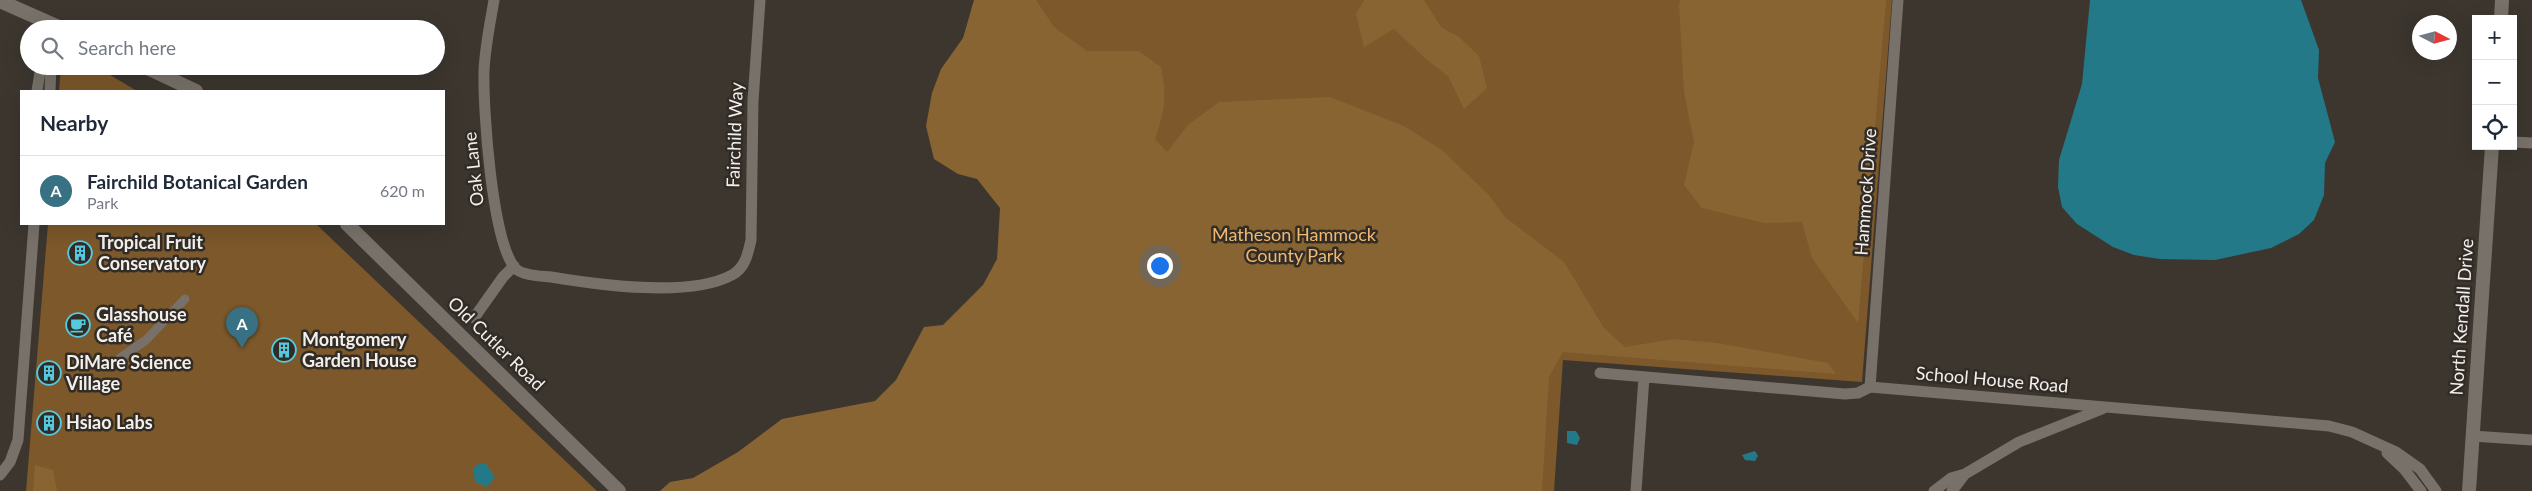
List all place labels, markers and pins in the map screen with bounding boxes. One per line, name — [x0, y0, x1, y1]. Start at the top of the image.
place label: Tropical Fruit Conservatory — [98, 231, 206, 274]
building icon: Tropical Fruit Conservatory — [67, 240, 93, 266]
place label: Glasshouse Café — [96, 303, 187, 346]
pin: A — [226, 307, 258, 348]
cafe icon: Glasshouse Café — [65, 312, 91, 338]
place label: Montgomery Garden House — [302, 328, 417, 371]
building icon: Montgomery Garden House — [271, 337, 297, 363]
place label: DiMare Science Village — [65, 351, 192, 394]
building icon: DiMare Science Village — [36, 360, 62, 386]
building icon: Hsiao Labs — [36, 410, 62, 436]
place label: Hsiao Labs — [66, 411, 153, 433]

